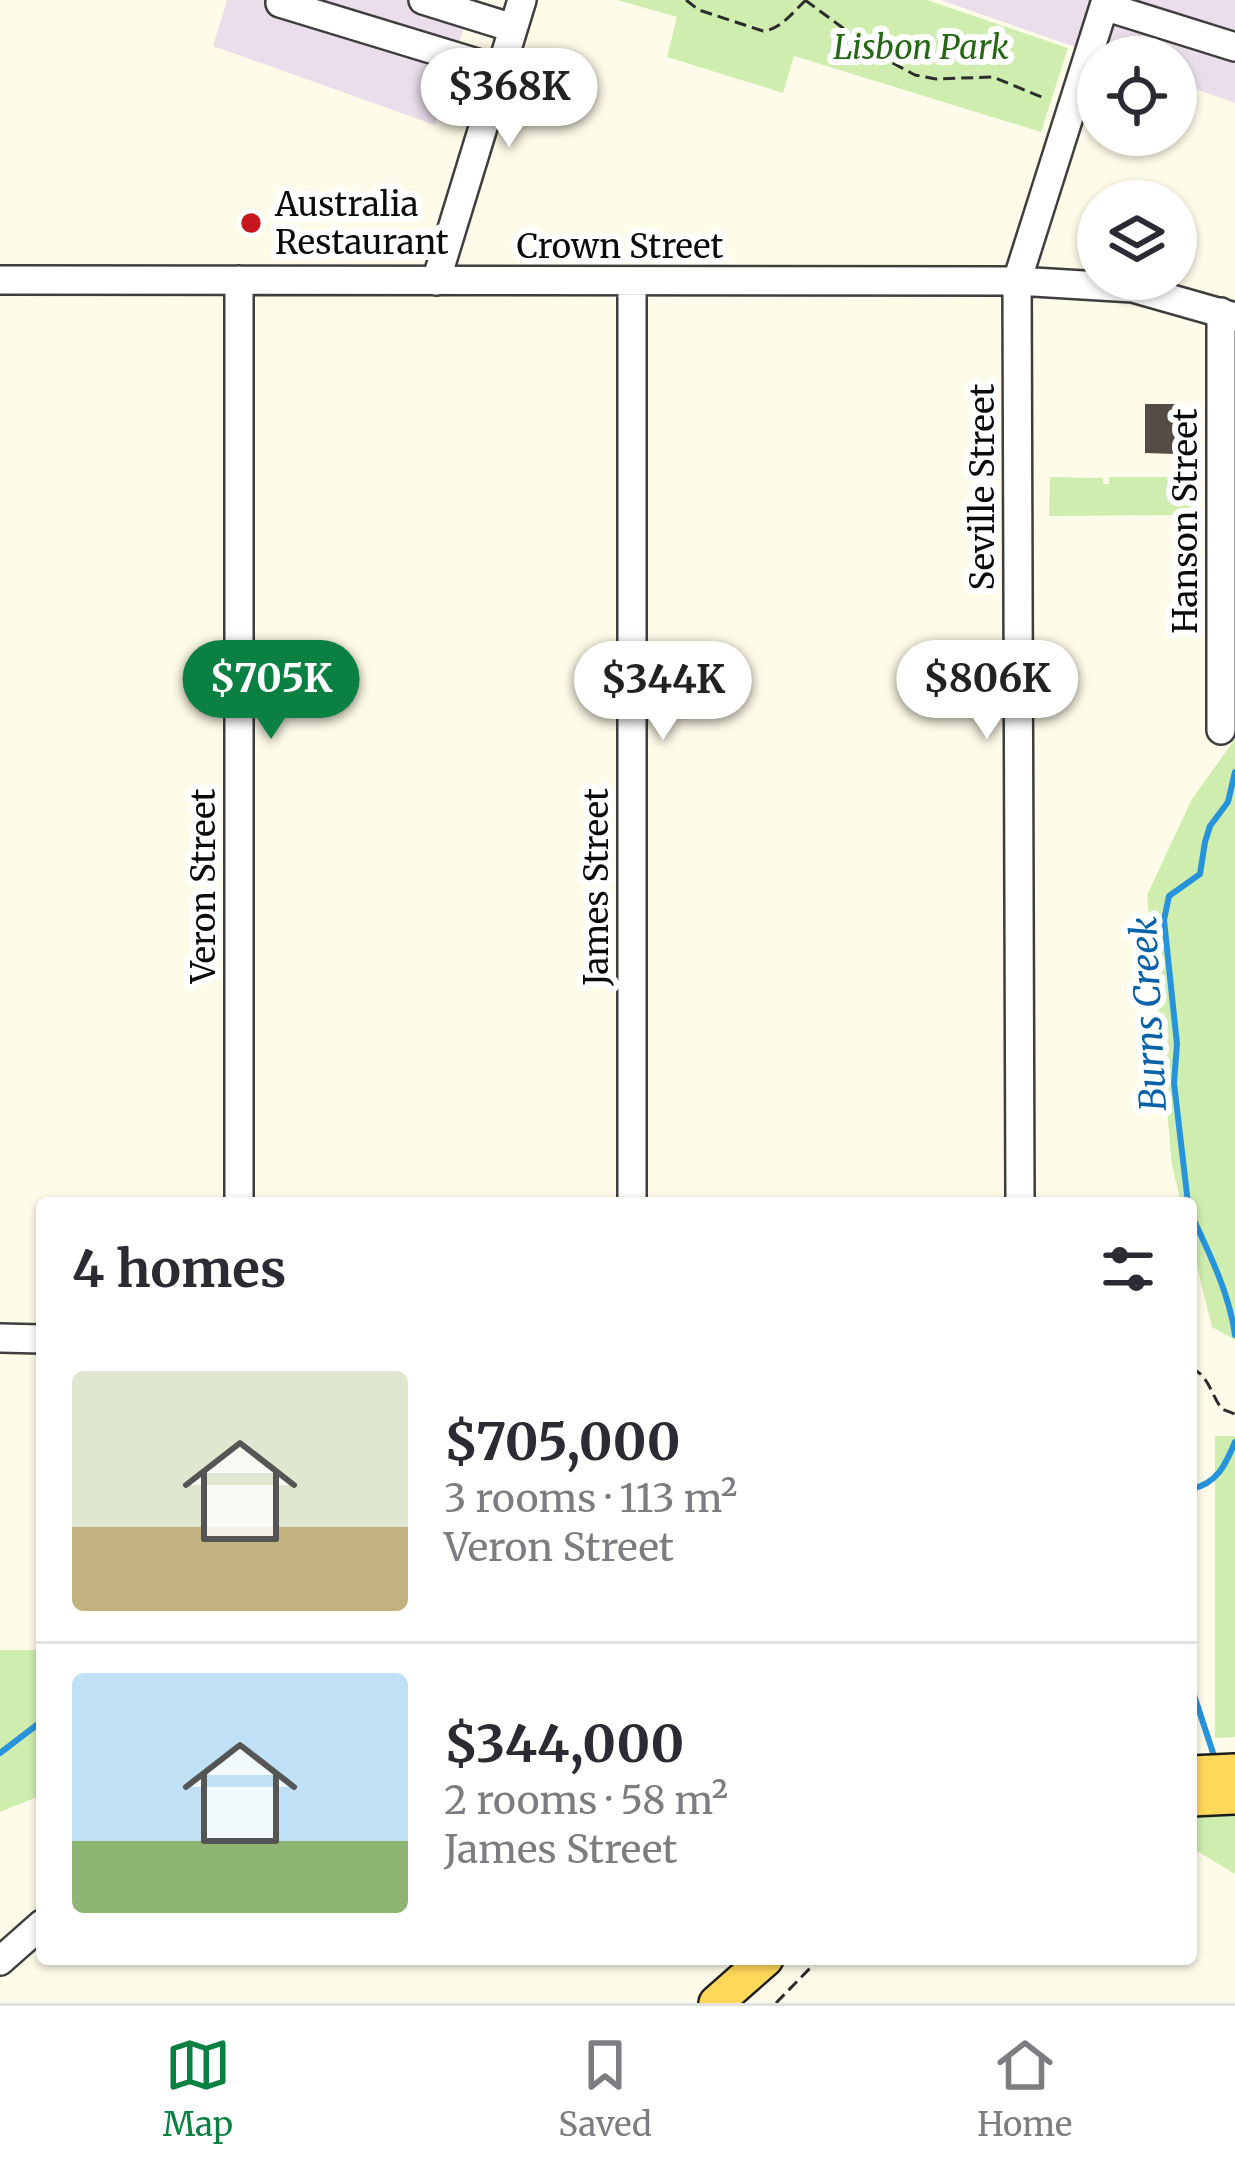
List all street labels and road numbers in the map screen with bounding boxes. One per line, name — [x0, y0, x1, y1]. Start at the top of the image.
street label: Crown Street — [517, 226, 724, 267]
street label: Seville Street — [962, 383, 1003, 590]
street label: Hanson Street — [1165, 408, 1206, 634]
street label: James Street — [576, 788, 617, 987]
street label: Veron Street — [183, 789, 224, 984]

